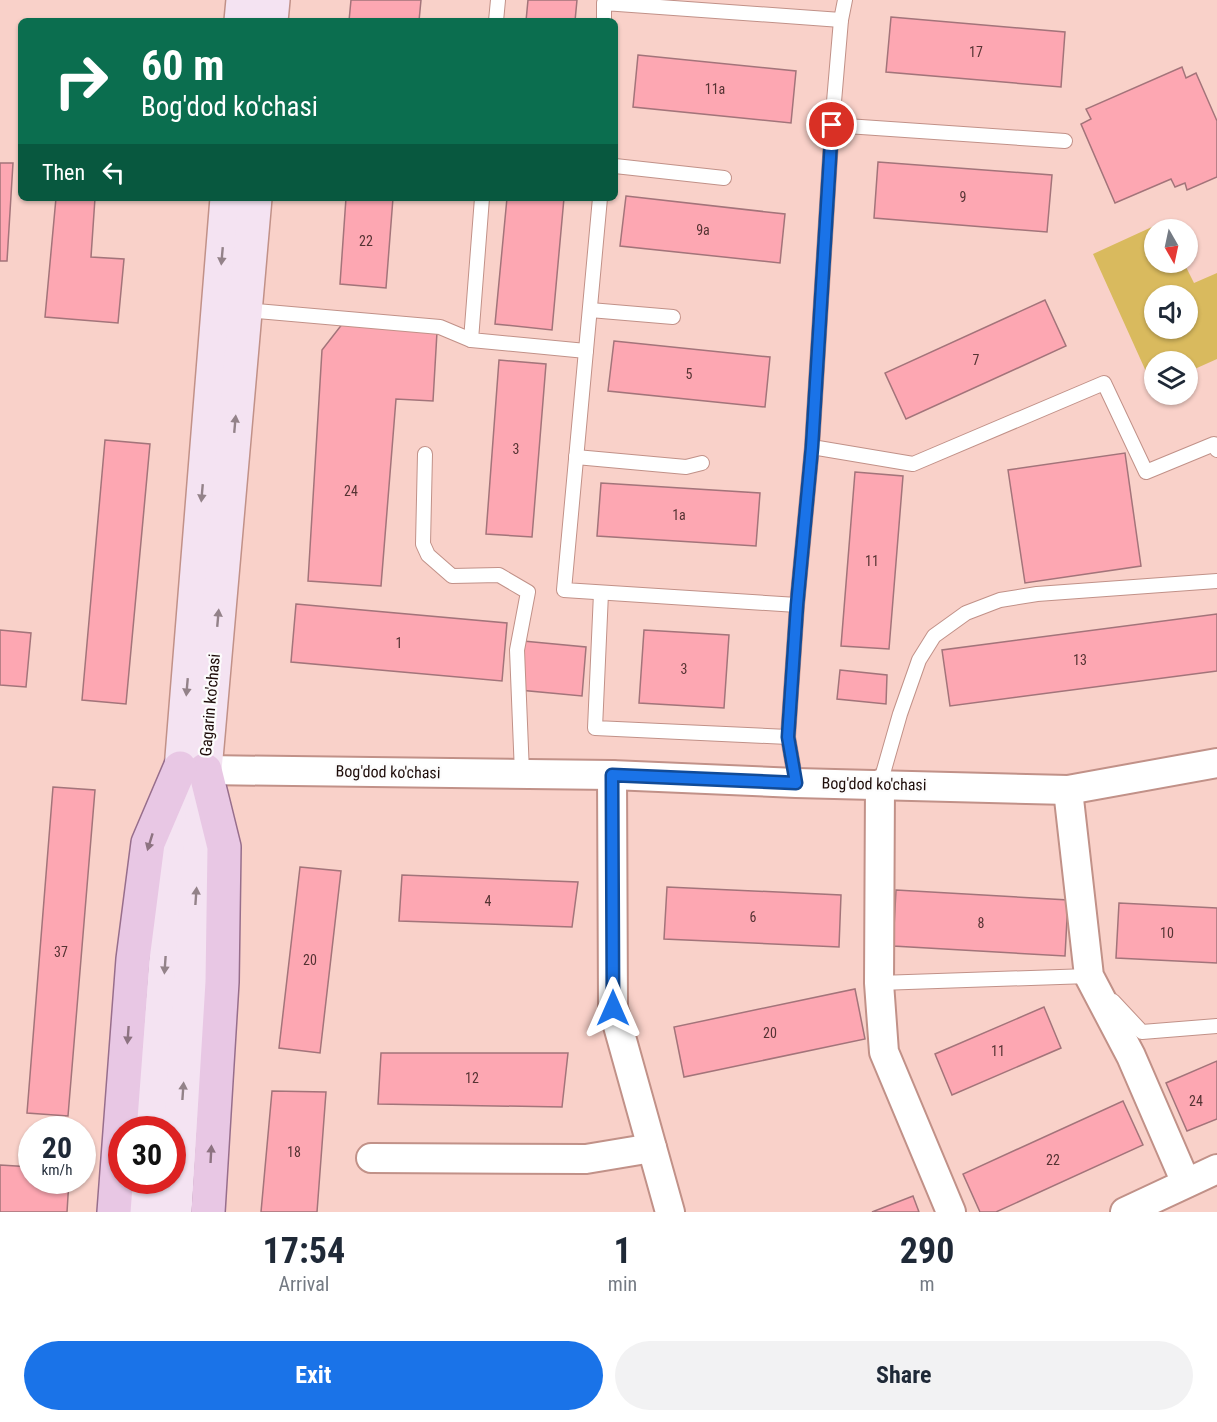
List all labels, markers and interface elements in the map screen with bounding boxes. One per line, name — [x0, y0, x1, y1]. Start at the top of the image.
text: 60 m — [141, 41, 224, 90]
icon: right — [42, 42, 120, 120]
house number: 17 — [969, 44, 983, 60]
house number: 11a — [705, 81, 725, 97]
text: Bog'dod ko'chasi — [141, 91, 318, 123]
pin — [806, 99, 857, 150]
icon: arrive — [815, 108, 848, 141]
icon: left — [97, 156, 130, 189]
text: Then — [42, 160, 85, 185]
house number: 9 — [960, 189, 966, 205]
north arrow — [1144, 219, 1198, 273]
map controls — [1144, 219, 1198, 405]
house number: 9a — [696, 222, 710, 238]
house number: 22 — [359, 233, 373, 249]
one-way arrow — [217, 247, 227, 266]
button: sound — [1144, 285, 1198, 339]
button: layers — [1144, 351, 1198, 405]
house number: 7 — [973, 352, 980, 368]
house number: 5 — [686, 366, 693, 382]
one-way arrow — [230, 414, 240, 433]
house number: 3 — [513, 441, 519, 457]
one-way arrow — [198, 483, 207, 502]
house number: 24 — [344, 483, 358, 499]
house number: 1a — [672, 507, 686, 523]
house number: 11 — [865, 553, 879, 569]
one-way arrow — [213, 608, 223, 627]
house number: 1 — [396, 635, 402, 651]
house number: 13 — [1073, 652, 1087, 668]
street label: Gagarin ko'chasi — [196, 653, 224, 757]
house number: 3 — [681, 661, 687, 677]
one-way arrow — [182, 677, 191, 696]
street label: Bog'dod ko'chasi — [335, 762, 441, 782]
street label: Bog'dod ko'chasi — [821, 774, 927, 794]
one-way arrow — [145, 833, 154, 851]
one-way arrow — [192, 887, 201, 906]
house number: 4 — [485, 893, 492, 909]
house number: 6 — [750, 909, 757, 925]
house number: 8 — [978, 915, 985, 931]
house number: 10 — [1160, 925, 1174, 941]
house number: 37 — [54, 944, 68, 960]
house number: 20 — [303, 952, 317, 968]
one-way arrow — [160, 956, 170, 975]
position arrow — [581, 976, 645, 1040]
one-way arrow — [123, 1025, 132, 1044]
house number: 20 — [763, 1025, 777, 1041]
house number: 11 — [991, 1043, 1005, 1059]
house number: 12 — [465, 1070, 479, 1086]
one-way arrow — [179, 1081, 188, 1100]
house number: 24 — [1189, 1093, 1203, 1109]
speed limit sign: 30 — [108, 1116, 186, 1194]
text: 20 — [42, 1130, 72, 1165]
one-way arrow — [206, 1144, 215, 1163]
house number: 18 — [287, 1144, 301, 1160]
house number: 22 — [1046, 1152, 1060, 1168]
text: km/h — [42, 1161, 72, 1179]
text: 17:54 — [263, 1230, 345, 1272]
text: 1 — [613, 1230, 632, 1272]
text: 290 — [900, 1230, 954, 1272]
text: Arrival — [278, 1272, 329, 1296]
text: min — [608, 1272, 637, 1296]
text: m — [920, 1272, 935, 1296]
button: Exit — [24, 1341, 603, 1410]
button: Share — [615, 1341, 1193, 1410]

